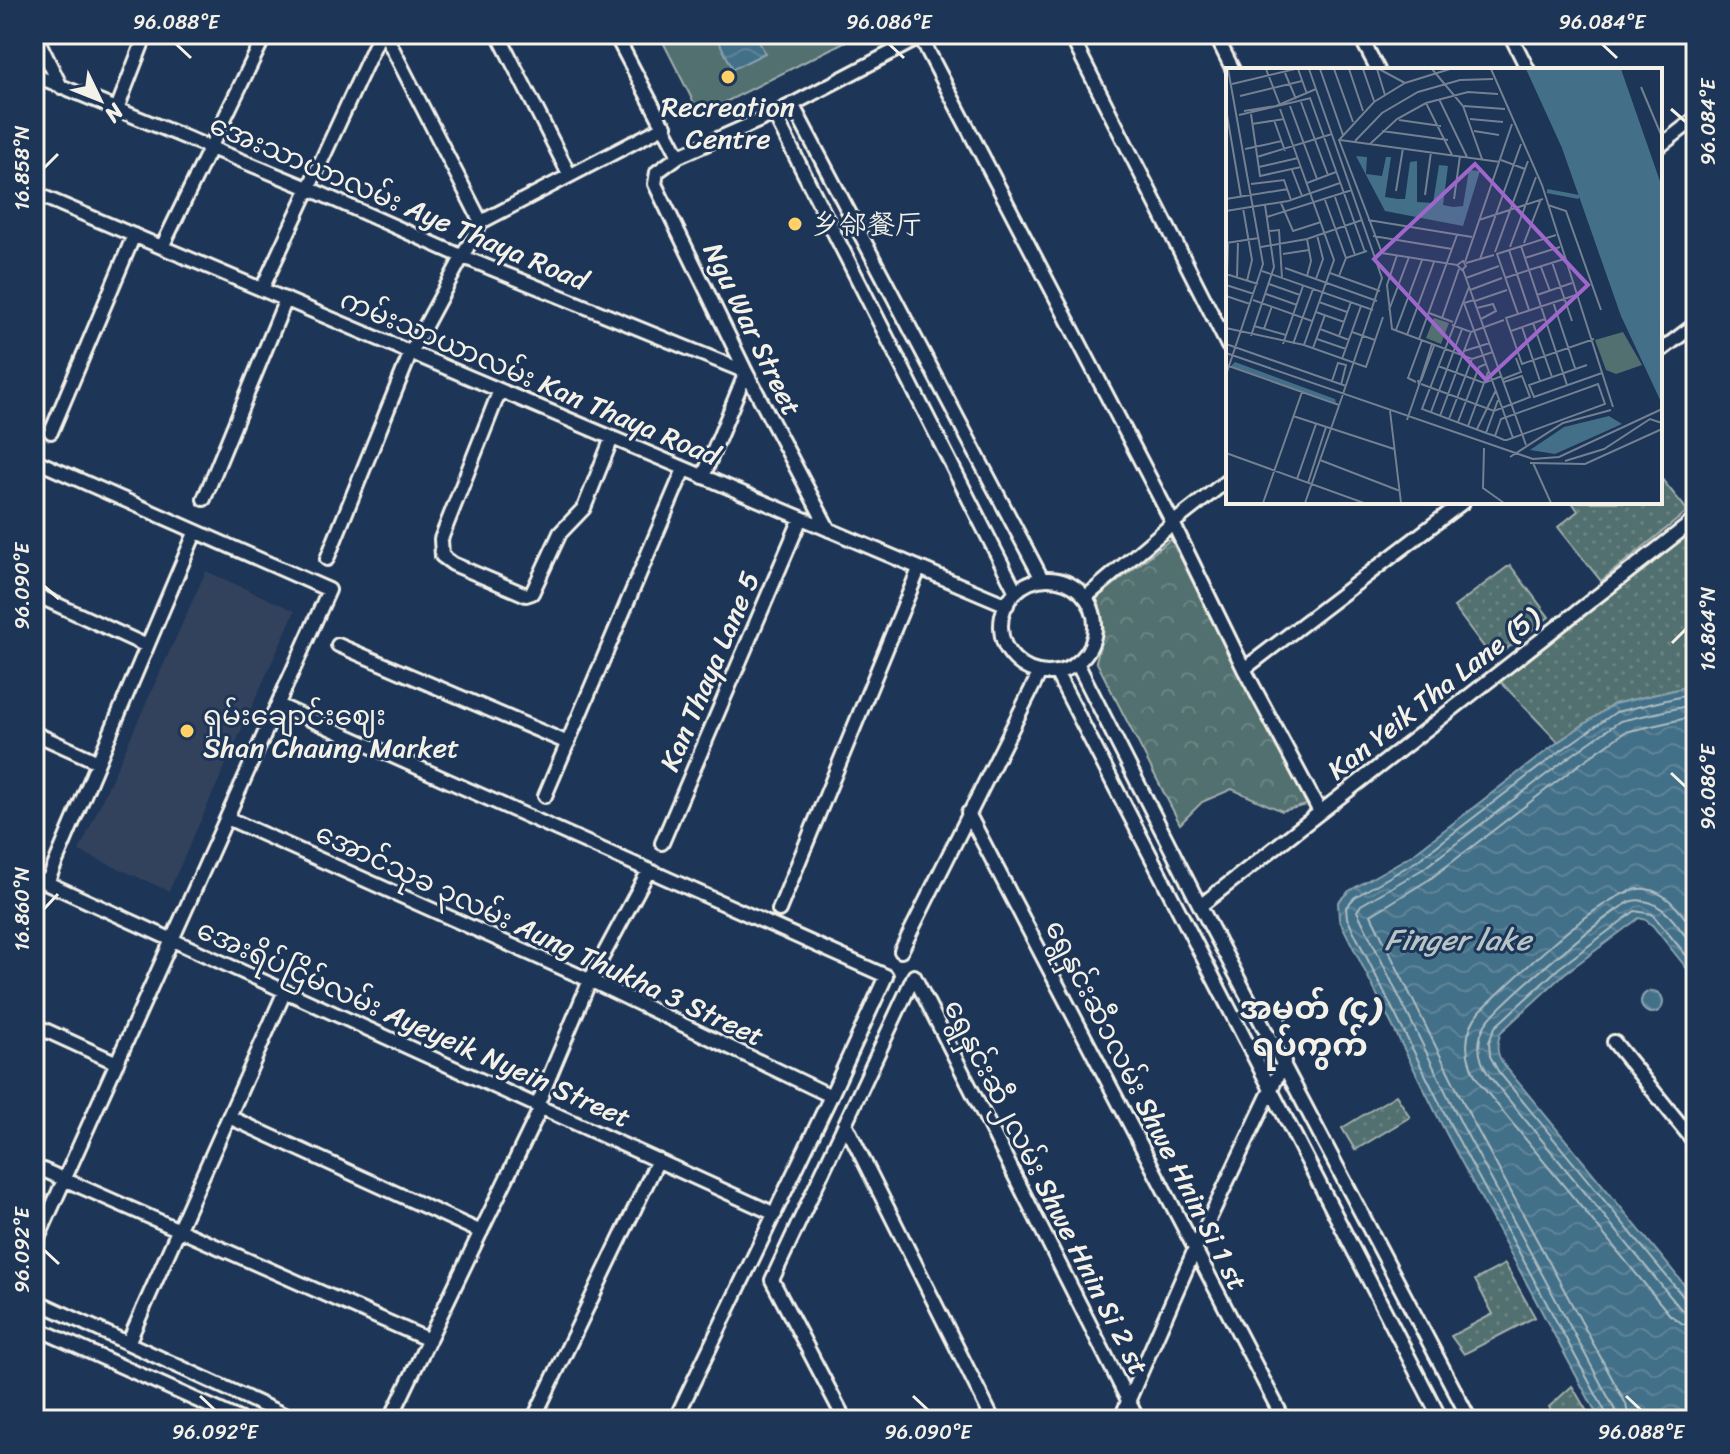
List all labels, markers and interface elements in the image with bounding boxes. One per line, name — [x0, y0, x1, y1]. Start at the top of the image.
text: 96.088°E — [133, 5, 221, 40]
text: 96.086°E — [846, 5, 934, 40]
text: 96.084°E — [1559, 5, 1647, 40]
north arrow — [60, 60, 140, 140]
marker: Recreation Centre — [719, 68, 737, 86]
inset map — [1226, 68, 1662, 504]
text: 96.084°E — [1691, 77, 1726, 165]
place label: Recreation Centre — [661, 82, 795, 163]
text: N — [94, 94, 134, 133]
street label: အေးသာယာလမ်း Aye Thaya Road — [202, 100, 598, 305]
text: 16.858°N — [5, 125, 40, 210]
place label: 乡邻餐厅 — [811, 200, 923, 249]
marker: 乡邻餐厅 — [786, 215, 804, 233]
street label: Ngu War Street — [689, 234, 816, 425]
street label: ကမ်းသာယာလမ်း Kan Thaya Road — [332, 275, 729, 481]
text: 96.090°E — [5, 541, 40, 629]
street label: Kan Thaya Lane 5 — [645, 563, 774, 779]
text: 16.864°N — [1691, 587, 1726, 671]
street label: Kan Yeik Tha Lane (5) — [1316, 593, 1552, 793]
place label: ရှမ်းချောင်းဈေး Shan Chaung Market — [203, 691, 459, 772]
marker: ရှမ်းချောင်းဈေး Shan Chaung Market — [178, 722, 196, 740]
text: 96.086°E — [1691, 742, 1726, 830]
street label: အောင်သုခ ၃လမ်း Aung Thukha 3 Street — [307, 809, 772, 1060]
text: 16.860°N — [5, 867, 40, 951]
street label: အေးရိပ်ငြိမ်လမ်း Ayeyeik Nyein Street — [189, 905, 639, 1142]
street label: ရွေနှင်းဆီ၁လမ်း Shwe Hnin Si 1 st — [1031, 911, 1262, 1300]
water label: Finger lake — [1385, 913, 1534, 967]
district label: အမှတ် (၄) ရပ်ကွက် — [1239, 980, 1383, 1074]
street label: ရွေနှင်းဆီ၂လမ်း Shwe Hnin Si 2 st — [930, 990, 1163, 1384]
text: 96.092°E — [5, 1205, 40, 1293]
text: 96.092°E — [172, 1415, 260, 1450]
text: 96.090°E — [885, 1415, 973, 1450]
text: 96.088°E — [1598, 1415, 1686, 1450]

